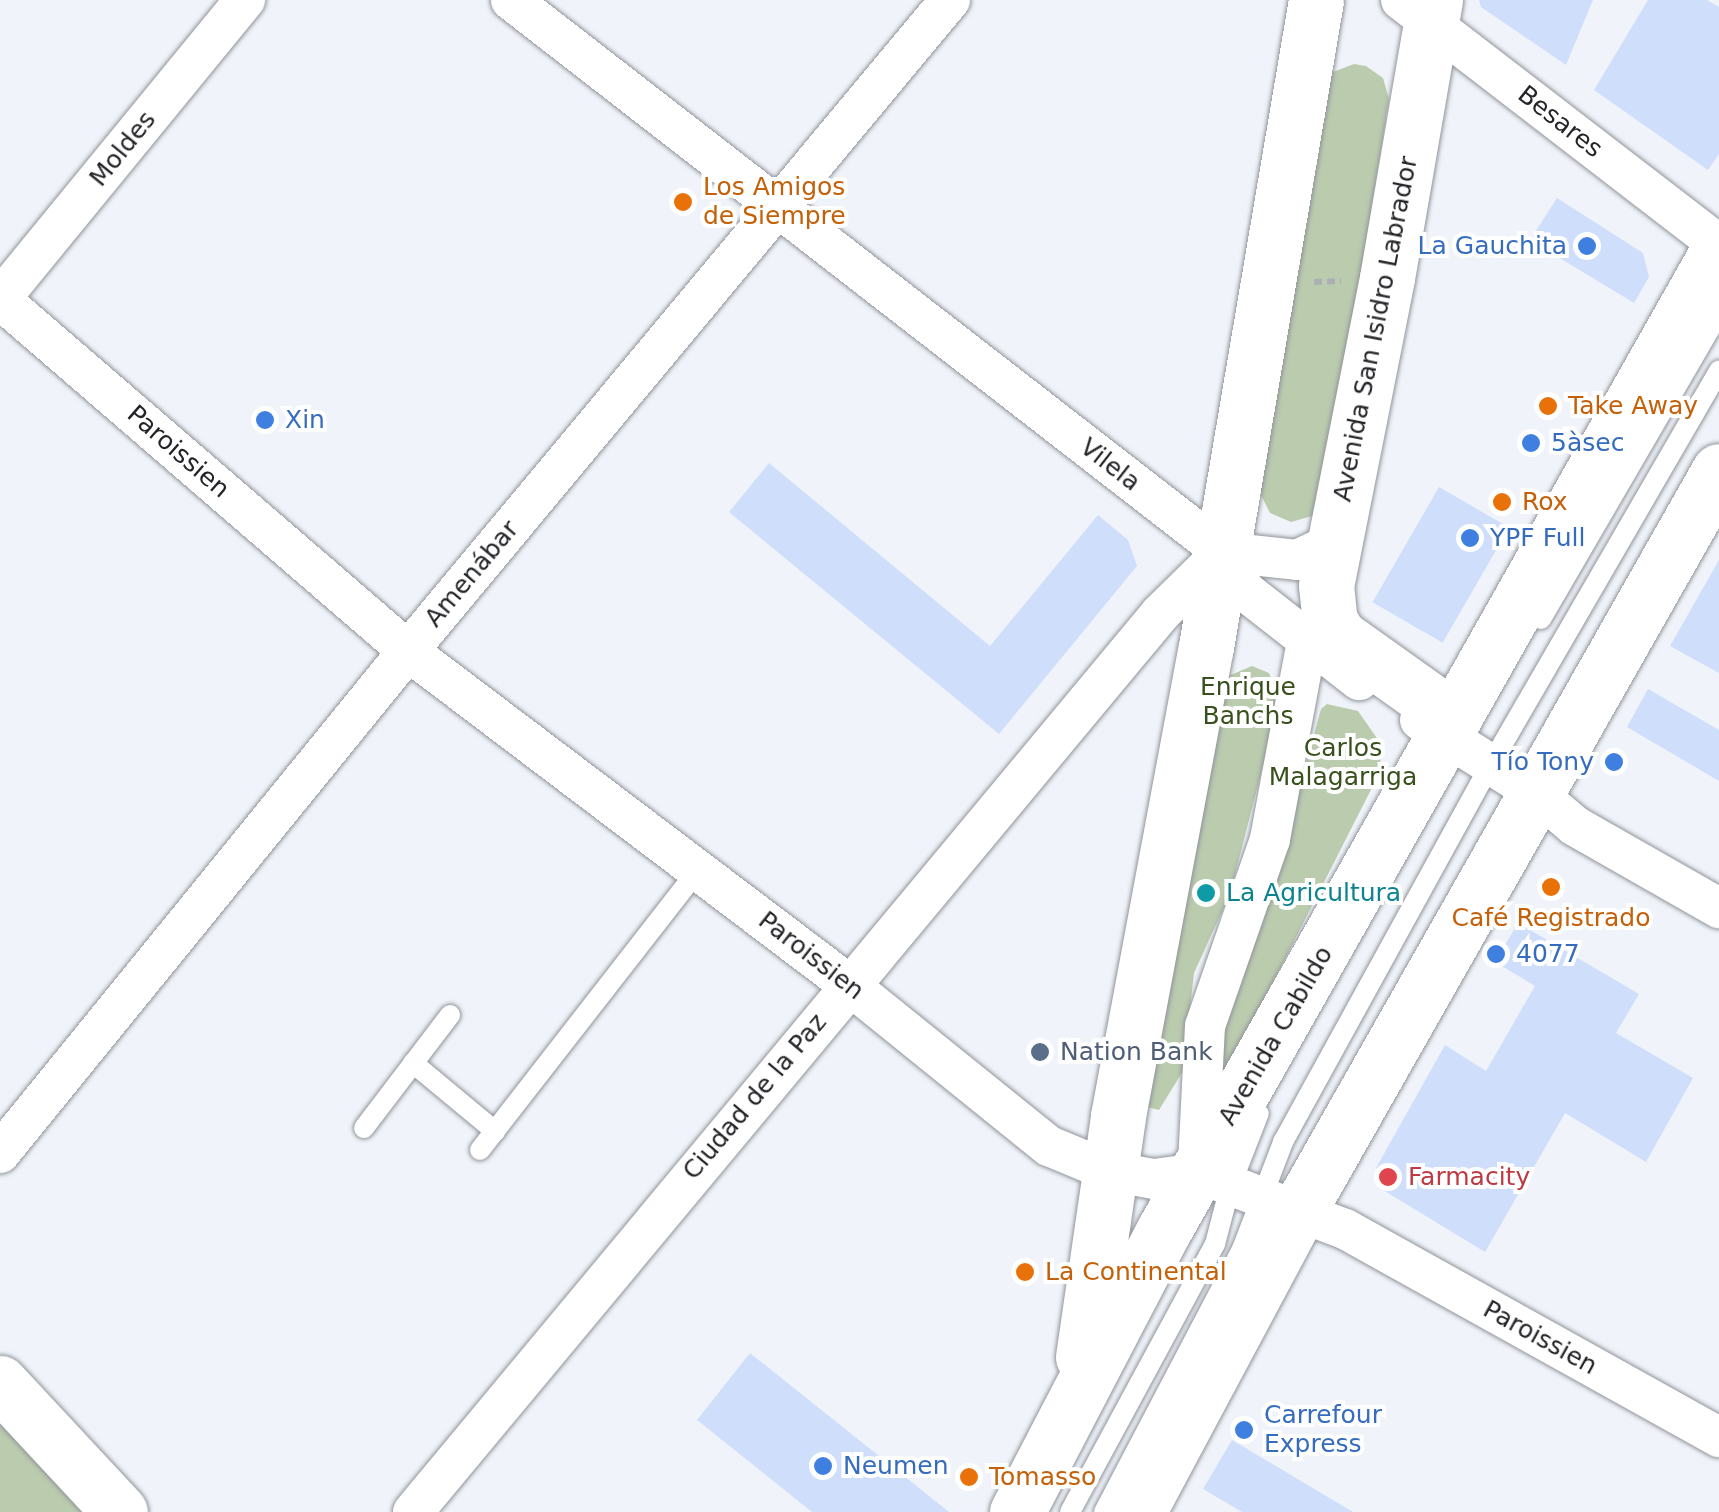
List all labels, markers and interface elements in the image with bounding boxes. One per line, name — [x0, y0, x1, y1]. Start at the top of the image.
street label: Besares — [1512, 80, 1608, 164]
street label: Moldes — [84, 105, 162, 193]
street label: Avenida San Isidro Labrador — [1328, 154, 1424, 504]
place label: Los Amigos de Siempre — [703, 173, 846, 232]
marker: Los Amigos de Siempre — [672, 191, 694, 213]
place label: La Gauchita — [1418, 231, 1567, 261]
marker: La Gauchita — [1576, 235, 1598, 257]
place label: Take Away — [1568, 391, 1698, 421]
marker: Take Away — [1537, 395, 1559, 417]
street label: Paroissien — [121, 400, 235, 504]
place label: Xin — [285, 405, 325, 435]
marker: Xin — [254, 409, 276, 431]
place label: 5àsec — [1551, 428, 1624, 458]
street label: Vilela — [1074, 432, 1146, 498]
marker: 5àsec — [1520, 432, 1542, 454]
place label: Rox — [1522, 487, 1568, 517]
marker: Rox — [1491, 491, 1513, 513]
street label: Amenábar — [419, 515, 525, 633]
place label: YPF Full — [1490, 523, 1585, 553]
marker: YPF Full — [1459, 527, 1481, 549]
park label: Enrique Banchs — [1200, 673, 1296, 732]
park label: Carlos Malagarriga — [1269, 734, 1417, 793]
place label: Tío Tony — [1492, 747, 1594, 777]
marker: Tío Tony — [1603, 751, 1625, 773]
marker: Café Registrado — [1540, 876, 1562, 898]
place label: La Agricultura — [1226, 878, 1401, 908]
marker: La Agricultura — [1195, 882, 1217, 904]
place label: Café Registrado — [1452, 903, 1650, 933]
street label: Paroissien — [752, 906, 870, 1006]
place label: 4077 — [1516, 939, 1580, 969]
street label: Avenida Cabildo — [1213, 941, 1339, 1131]
marker: 4077 — [1485, 943, 1507, 965]
street label: Ciudad de la Paz — [677, 1008, 833, 1186]
place label: Nation Bank — [1060, 1037, 1213, 1067]
marker: Nation Bank — [1029, 1041, 1051, 1063]
place label: Farmacity — [1408, 1162, 1530, 1192]
marker: Farmacity — [1377, 1166, 1399, 1188]
place label: La Continental — [1045, 1257, 1227, 1287]
marker: La Continental — [1014, 1261, 1036, 1283]
street label: Paroissien — [1478, 1294, 1602, 1382]
place label: Carrefour Express — [1264, 1401, 1382, 1460]
marker: Carrefour Express — [1233, 1419, 1255, 1441]
place label: Neumen — [843, 1451, 949, 1481]
marker: Neumen — [812, 1455, 834, 1477]
place label: Tomasso — [989, 1462, 1096, 1492]
marker: Tomasso — [958, 1466, 980, 1488]

